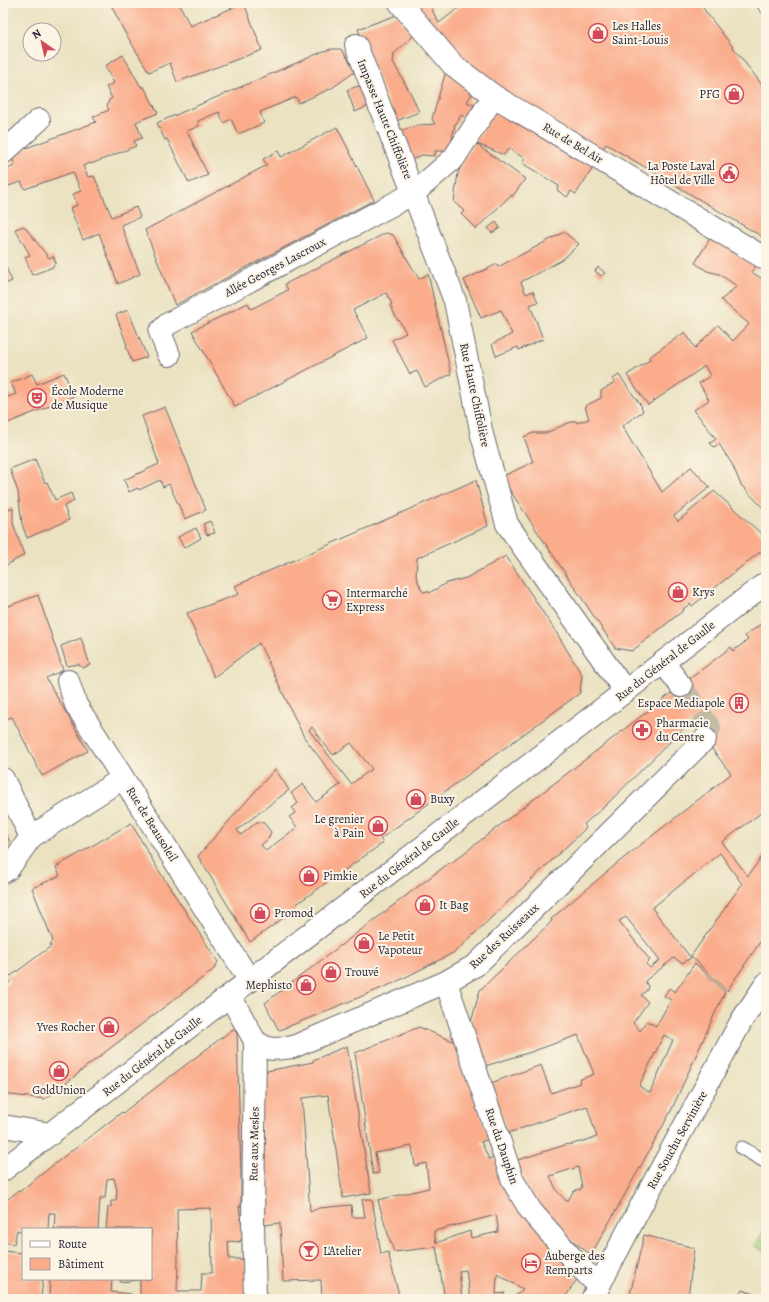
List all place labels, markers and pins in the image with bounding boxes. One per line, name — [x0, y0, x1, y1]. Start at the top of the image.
place label: Les Halles Saint-Louis — [612, 18, 669, 48]
shop icon: Les Halles Saint-Louis — [587, 22, 609, 44]
shop icon: PFG — [723, 83, 745, 105]
place label: PFG — [699, 86, 720, 102]
place label: La Poste Laval Hôtel de Ville — [647, 158, 715, 188]
public building icon: La Poste Laval Hôtel de Ville — [718, 162, 740, 184]
place label: École Moderne de Musique — [51, 383, 124, 413]
theatre icon: École Moderne de Musique — [26, 387, 48, 409]
shop icon: Krys — [667, 581, 689, 603]
place label: Krys — [692, 584, 715, 600]
place label: Intermarché Express — [346, 585, 408, 615]
supermarket icon: Intermarché Express — [321, 589, 343, 611]
building icon: Espace Mediapole — [728, 692, 750, 714]
place label: Espace Mediapole — [637, 695, 725, 711]
place label: Pharmacie du Centre — [656, 715, 709, 745]
pharmacy icon: Pharmacie du Centre — [631, 719, 653, 741]
shop icon: Buxy — [405, 788, 427, 810]
place label: Buxy — [430, 791, 455, 807]
place label: Le grenier à Pain — [314, 811, 364, 841]
shop icon: Le grenier à Pain — [367, 815, 389, 837]
shop icon: Pimkie — [298, 865, 320, 887]
place label: Pimkie — [323, 868, 358, 884]
shop icon: It Bag — [414, 894, 436, 916]
place label: It Bag — [439, 897, 468, 913]
shop icon: Promod — [249, 902, 271, 924]
place label: Promod — [274, 905, 314, 921]
place label: Le Petit Vapoteur — [377, 928, 423, 958]
shop icon: Le Petit Vapoteur — [353, 932, 375, 954]
shop icon: Trouvé — [320, 961, 342, 983]
place label: Trouvé — [345, 964, 379, 980]
shop icon: Mephisto — [295, 974, 317, 996]
place label: Mephisto — [246, 977, 292, 993]
shop icon: Yves Rocher — [98, 1016, 120, 1038]
place label: Yves Rocher — [36, 1019, 95, 1035]
shop icon: GoldUnion — [48, 1060, 70, 1082]
place label: GoldUnion — [32, 1082, 86, 1098]
bar icon: L'Atelier — [298, 1240, 320, 1262]
place label: L'Atelier — [323, 1243, 362, 1259]
place label: Auberge des Remparts — [544, 1248, 605, 1278]
hotel icon: Auberge des Remparts — [520, 1252, 542, 1274]

